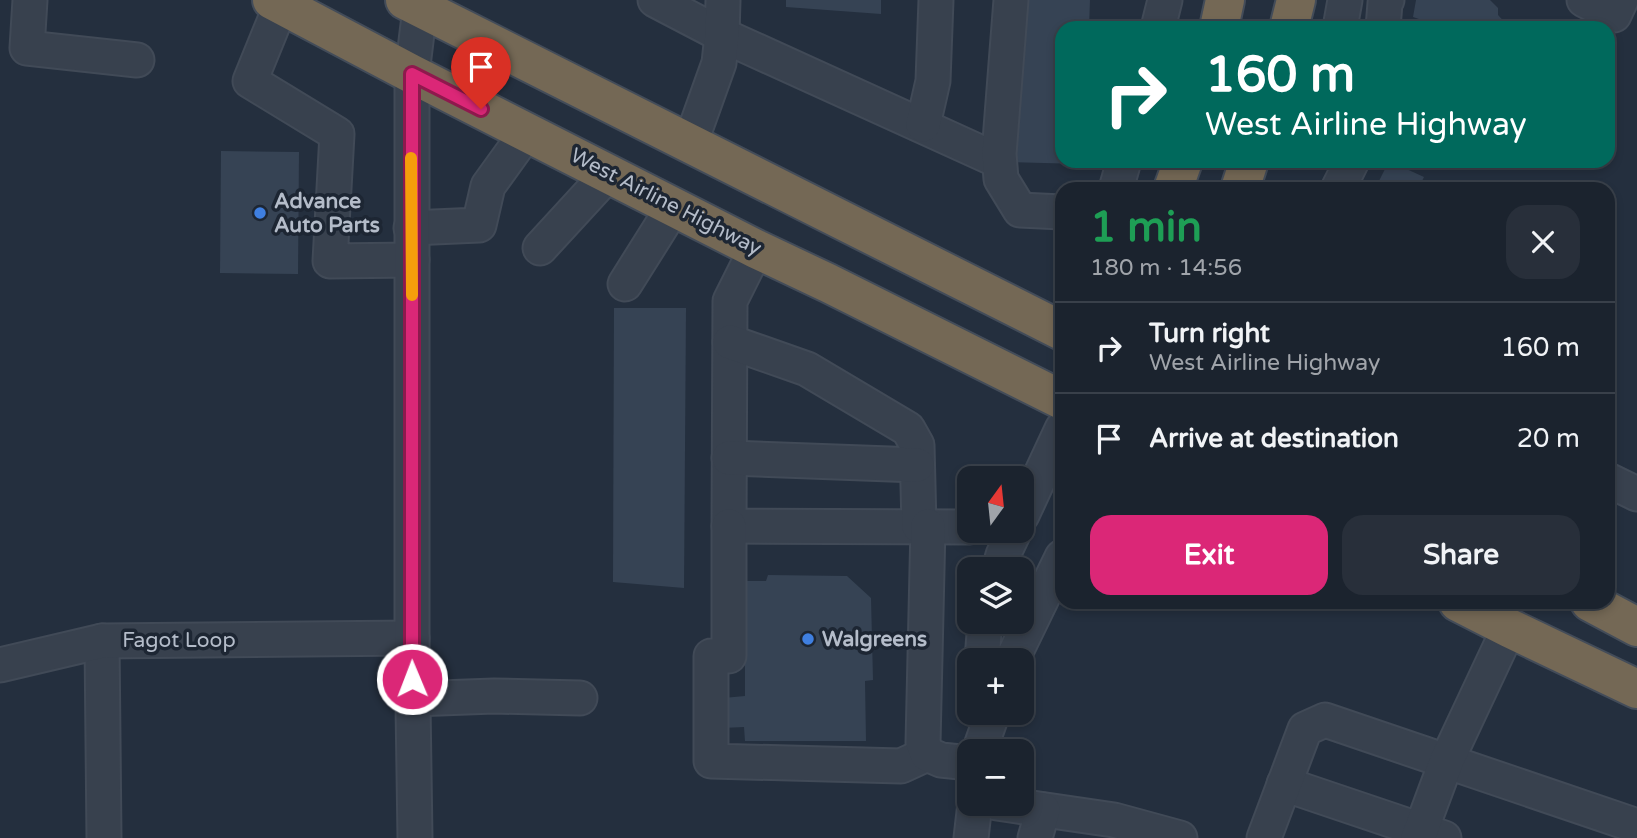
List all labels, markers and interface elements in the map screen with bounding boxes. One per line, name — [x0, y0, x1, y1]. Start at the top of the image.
pin — [451, 37, 511, 109]
text: 160 m — [1205, 46, 1355, 105]
icon: arrive — [462, 48, 500, 86]
icon: right — [1090, 49, 1181, 140]
text: West Airline Highway — [1205, 106, 1527, 144]
street label: West Airline Highway — [566, 143, 766, 261]
place label: Advance Auto Parts — [274, 189, 380, 238]
text: 1 min — [1090, 202, 1202, 253]
marker: Advance Auto Parts — [252, 205, 268, 221]
button: close — [1506, 205, 1580, 279]
text: 180 m · 14:56 — [1090, 254, 1242, 282]
text: Turn right — [1149, 318, 1270, 349]
icon: right — [1090, 329, 1128, 367]
text: 160 m — [1500, 332, 1580, 363]
text: West Airline Highway — [1149, 349, 1380, 377]
icon: arrive — [1090, 420, 1128, 458]
text: Arrive at destination — [1149, 423, 1399, 454]
text: 20 m — [1517, 423, 1580, 454]
north arrow — [957, 466, 1034, 542]
map controls — [957, 466, 1034, 816]
button: Exit — [1090, 515, 1328, 595]
button: Share — [1342, 515, 1580, 595]
button: layers — [957, 557, 1034, 634]
place label: Walgreens — [822, 627, 927, 652]
street label: Fagot Loop — [122, 628, 236, 653]
marker: Walgreens — [800, 631, 816, 647]
position arrow — [375, 642, 449, 716]
button: + — [957, 648, 1034, 725]
button: − — [957, 739, 1034, 816]

